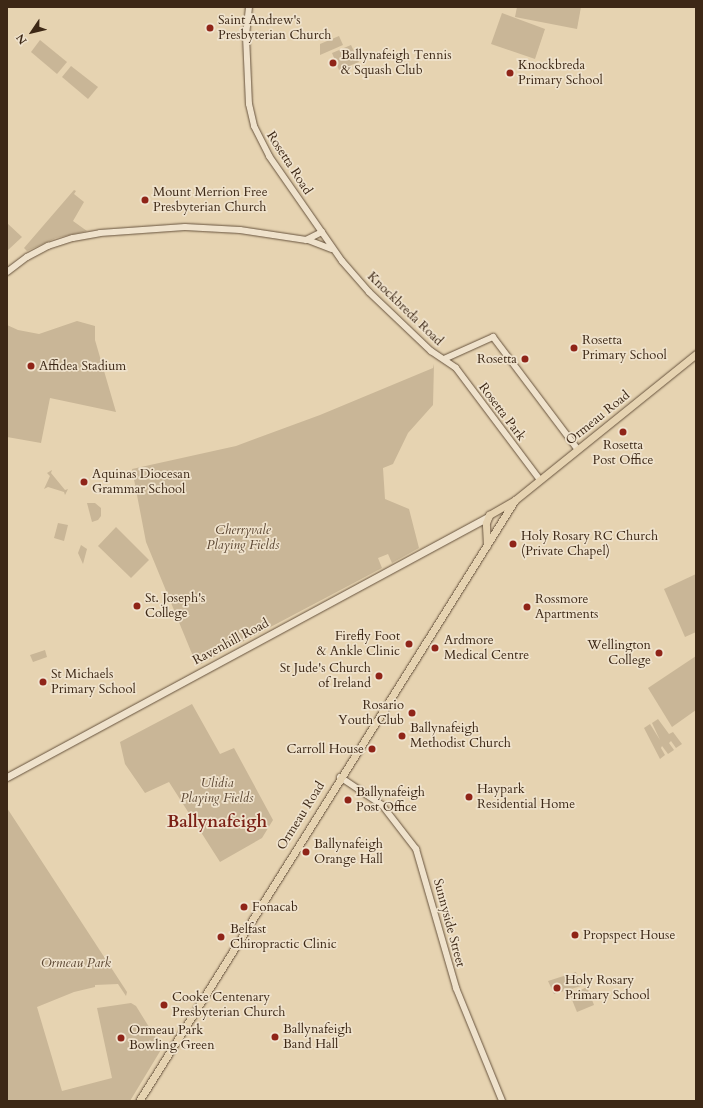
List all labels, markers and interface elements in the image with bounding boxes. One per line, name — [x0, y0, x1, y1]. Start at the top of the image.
north arrow — [12, 12, 52, 52]
place label: Saint Andrew's Presbyterian Church — [218, 13, 331, 44]
marker: Saint Andrew's Presbyterian Church — [205, 23, 215, 33]
text: N — [13, 31, 31, 47]
place label: Ballynafeigh Tennis & Squash Club — [341, 48, 452, 79]
marker: Ballynafeigh Tennis & Squash Club — [328, 58, 338, 68]
place label: Knockbreda Primary School — [518, 58, 603, 89]
marker: Knockbreda Primary School — [505, 68, 515, 78]
street label: Rosetta Road — [263, 128, 315, 198]
place label: Mount Merrion Free Presbyterian Church — [153, 185, 268, 216]
marker: Mount Merrion Free Presbyterian Church — [140, 195, 150, 205]
street label: Knockbreda Road — [364, 269, 446, 349]
place label: Rosetta Primary School — [582, 333, 667, 364]
marker: Rosetta Primary School — [569, 343, 579, 353]
place label: Rosetta — [477, 351, 517, 367]
marker: Rosetta — [520, 354, 530, 364]
place label: Affidea Stadium — [39, 358, 126, 374]
marker: Affidea Stadium — [26, 361, 36, 371]
street label: Rosetta Park — [475, 380, 529, 444]
street label: Ormeau Road — [563, 387, 633, 449]
marker: Rosetta Post Office — [618, 427, 628, 437]
place label: Rosetta Post Office — [593, 438, 653, 469]
place label: Aquinas Diocesan Grammar School — [92, 467, 190, 498]
marker: Aquinas Diocesan Grammar School — [79, 477, 89, 487]
park label: Cherryvale Playing Fields — [206, 523, 280, 554]
place label: Holy Rosary RC Church (Private Chapel) — [521, 529, 658, 560]
marker: Holy Rosary RC Church (Private Chapel) — [508, 539, 518, 549]
place label: St. Joseph's College — [145, 591, 205, 622]
place label: Rossmore Apartments — [535, 592, 598, 623]
marker: St. Joseph's College — [132, 601, 142, 611]
marker: Rossmore Apartments — [522, 602, 532, 612]
street label: Ravenhill Road — [190, 615, 272, 669]
place label: Firefly Foot & Ankle Clinic — [317, 629, 400, 660]
place label: Ardmore Medical Centre — [444, 633, 529, 664]
marker: Firefly Foot & Ankle Clinic — [403, 638, 415, 650]
place label: Wellington College — [587, 638, 651, 669]
marker: Ardmore Medical Centre — [429, 642, 441, 654]
marker: Wellington College — [654, 648, 664, 658]
place label: St Jude's Church of Ireland — [280, 661, 371, 692]
place label: St Michaels Primary School — [51, 667, 136, 698]
marker: St Jude's Church of Ireland — [374, 671, 384, 681]
marker: St Michaels Primary School — [38, 677, 48, 687]
place label: Rosario Youth Club — [338, 698, 404, 729]
marker: Rosario Youth Club — [407, 708, 417, 718]
place label: Ballynafeigh Methodist Church — [410, 721, 511, 752]
marker: Ballynafeigh Methodist Church — [397, 731, 407, 741]
place label: Carroll House — [287, 741, 364, 757]
marker: Carroll House — [367, 744, 377, 754]
park label: Ulidia Playing Fields — [180, 776, 254, 807]
street label: Ormeau Road — [274, 779, 328, 853]
place label: Haypark Residential Home — [477, 782, 575, 813]
place label: Ballynafeigh Post Office — [356, 785, 425, 816]
marker: Haypark Residential Home — [464, 792, 474, 802]
marker: Ballynafeigh Post Office — [343, 795, 353, 805]
district label: Ballynafeigh — [167, 812, 267, 832]
place label: Ballynafeigh Orange Hall — [314, 837, 383, 868]
marker: Ballynafeigh Orange Hall — [301, 847, 311, 857]
street label: Sunnyside Street — [430, 877, 468, 969]
place label: Fonacab — [252, 899, 298, 915]
marker: Fonacab — [239, 902, 249, 912]
place label: Belfast Chiropractic Clinic — [230, 922, 337, 953]
place label: Propspect House — [583, 927, 675, 943]
marker: Propspect House — [570, 930, 580, 940]
marker: Belfast Chiropractic Clinic — [215, 931, 227, 943]
park label: Ormeau Park — [41, 955, 111, 971]
place label: Holy Rosary Primary School — [565, 973, 650, 1004]
marker: Holy Rosary Primary School — [552, 983, 562, 993]
place label: Cooke Centenary Presbyterian Church — [172, 990, 285, 1021]
marker: Cooke Centenary Presbyterian Church — [159, 1000, 169, 1010]
place label: Ballynafeigh Band Hall — [283, 1022, 352, 1053]
place label: Ormeau Park Bowling Green — [129, 1023, 215, 1054]
marker: Ballynafeigh Band Hall — [270, 1032, 280, 1042]
marker: Ormeau Park Bowling Green — [116, 1033, 126, 1043]

